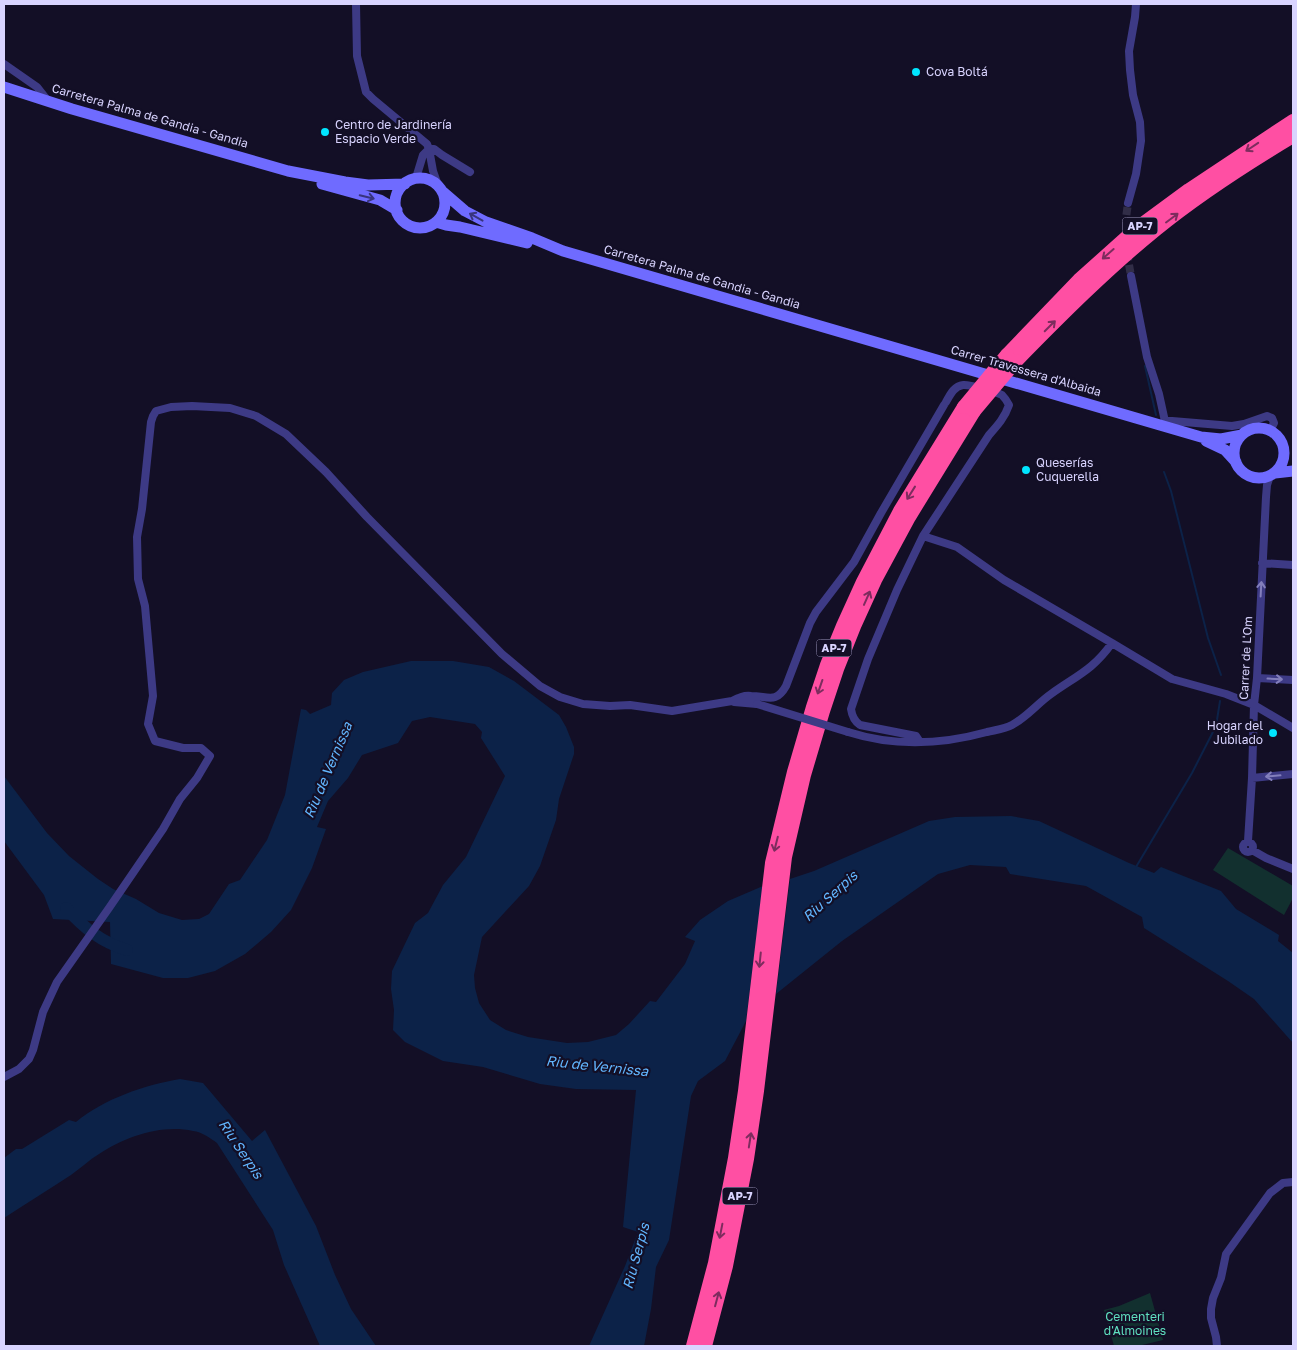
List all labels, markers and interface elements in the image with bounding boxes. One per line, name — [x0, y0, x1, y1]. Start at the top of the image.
place label: Cova Boltá — [926, 64, 988, 79]
marker: Cova Boltá — [910, 66, 922, 78]
street label: Carretera Palma de Gandia - Gandia — [50, 80, 250, 151]
place label: Centro de Jardinería Espacio Verde — [335, 117, 452, 146]
marker: Centro de Jardinería Espacio Verde — [319, 126, 331, 138]
one-way arrow — [1246, 143, 1260, 153]
one-way arrow — [359, 193, 375, 202]
one-way arrow — [469, 212, 484, 222]
one-way arrow — [1165, 212, 1178, 223]
road number: AP-7 — [1122, 218, 1158, 235]
street label: Carretera Palma de Gandia - Gandia — [602, 241, 802, 312]
one-way arrow — [1101, 248, 1114, 260]
one-way arrow — [1044, 320, 1057, 332]
street label: Carrer Travessera d'Albaida — [949, 342, 1103, 399]
place label: Queserías Cuquerella — [1036, 455, 1099, 484]
marker: Queserías Cuquerella — [1020, 464, 1032, 476]
one-way arrow — [906, 486, 916, 500]
one-way arrow — [1257, 582, 1266, 598]
one-way arrow — [863, 591, 872, 606]
street label: Carrer de L'Om — [1236, 616, 1255, 700]
road number: AP-7 — [816, 640, 852, 656]
one-way arrow — [1267, 674, 1283, 684]
one-way arrow — [815, 679, 824, 695]
water label: Riu de Vernissa — [300, 718, 356, 820]
place label: Hogar del Jubilado — [1207, 718, 1263, 747]
marker: Hogar del Jubilado — [1267, 727, 1279, 739]
one-way arrow — [1265, 771, 1281, 781]
one-way arrow — [771, 835, 781, 851]
water label: Riu Serpis — [799, 866, 861, 925]
one-way arrow — [755, 952, 765, 968]
water label: Riu de Vernissa — [545, 1052, 650, 1079]
water label: Riu Serpis — [215, 1116, 268, 1182]
one-way arrow — [745, 1132, 755, 1148]
road number: AP-7 — [722, 1188, 758, 1204]
water label: Riu Serpis — [619, 1220, 653, 1291]
one-way arrow — [716, 1222, 725, 1238]
one-way arrow — [713, 1292, 722, 1308]
park label: Cementeri d'Almoines — [1104, 1309, 1166, 1338]

